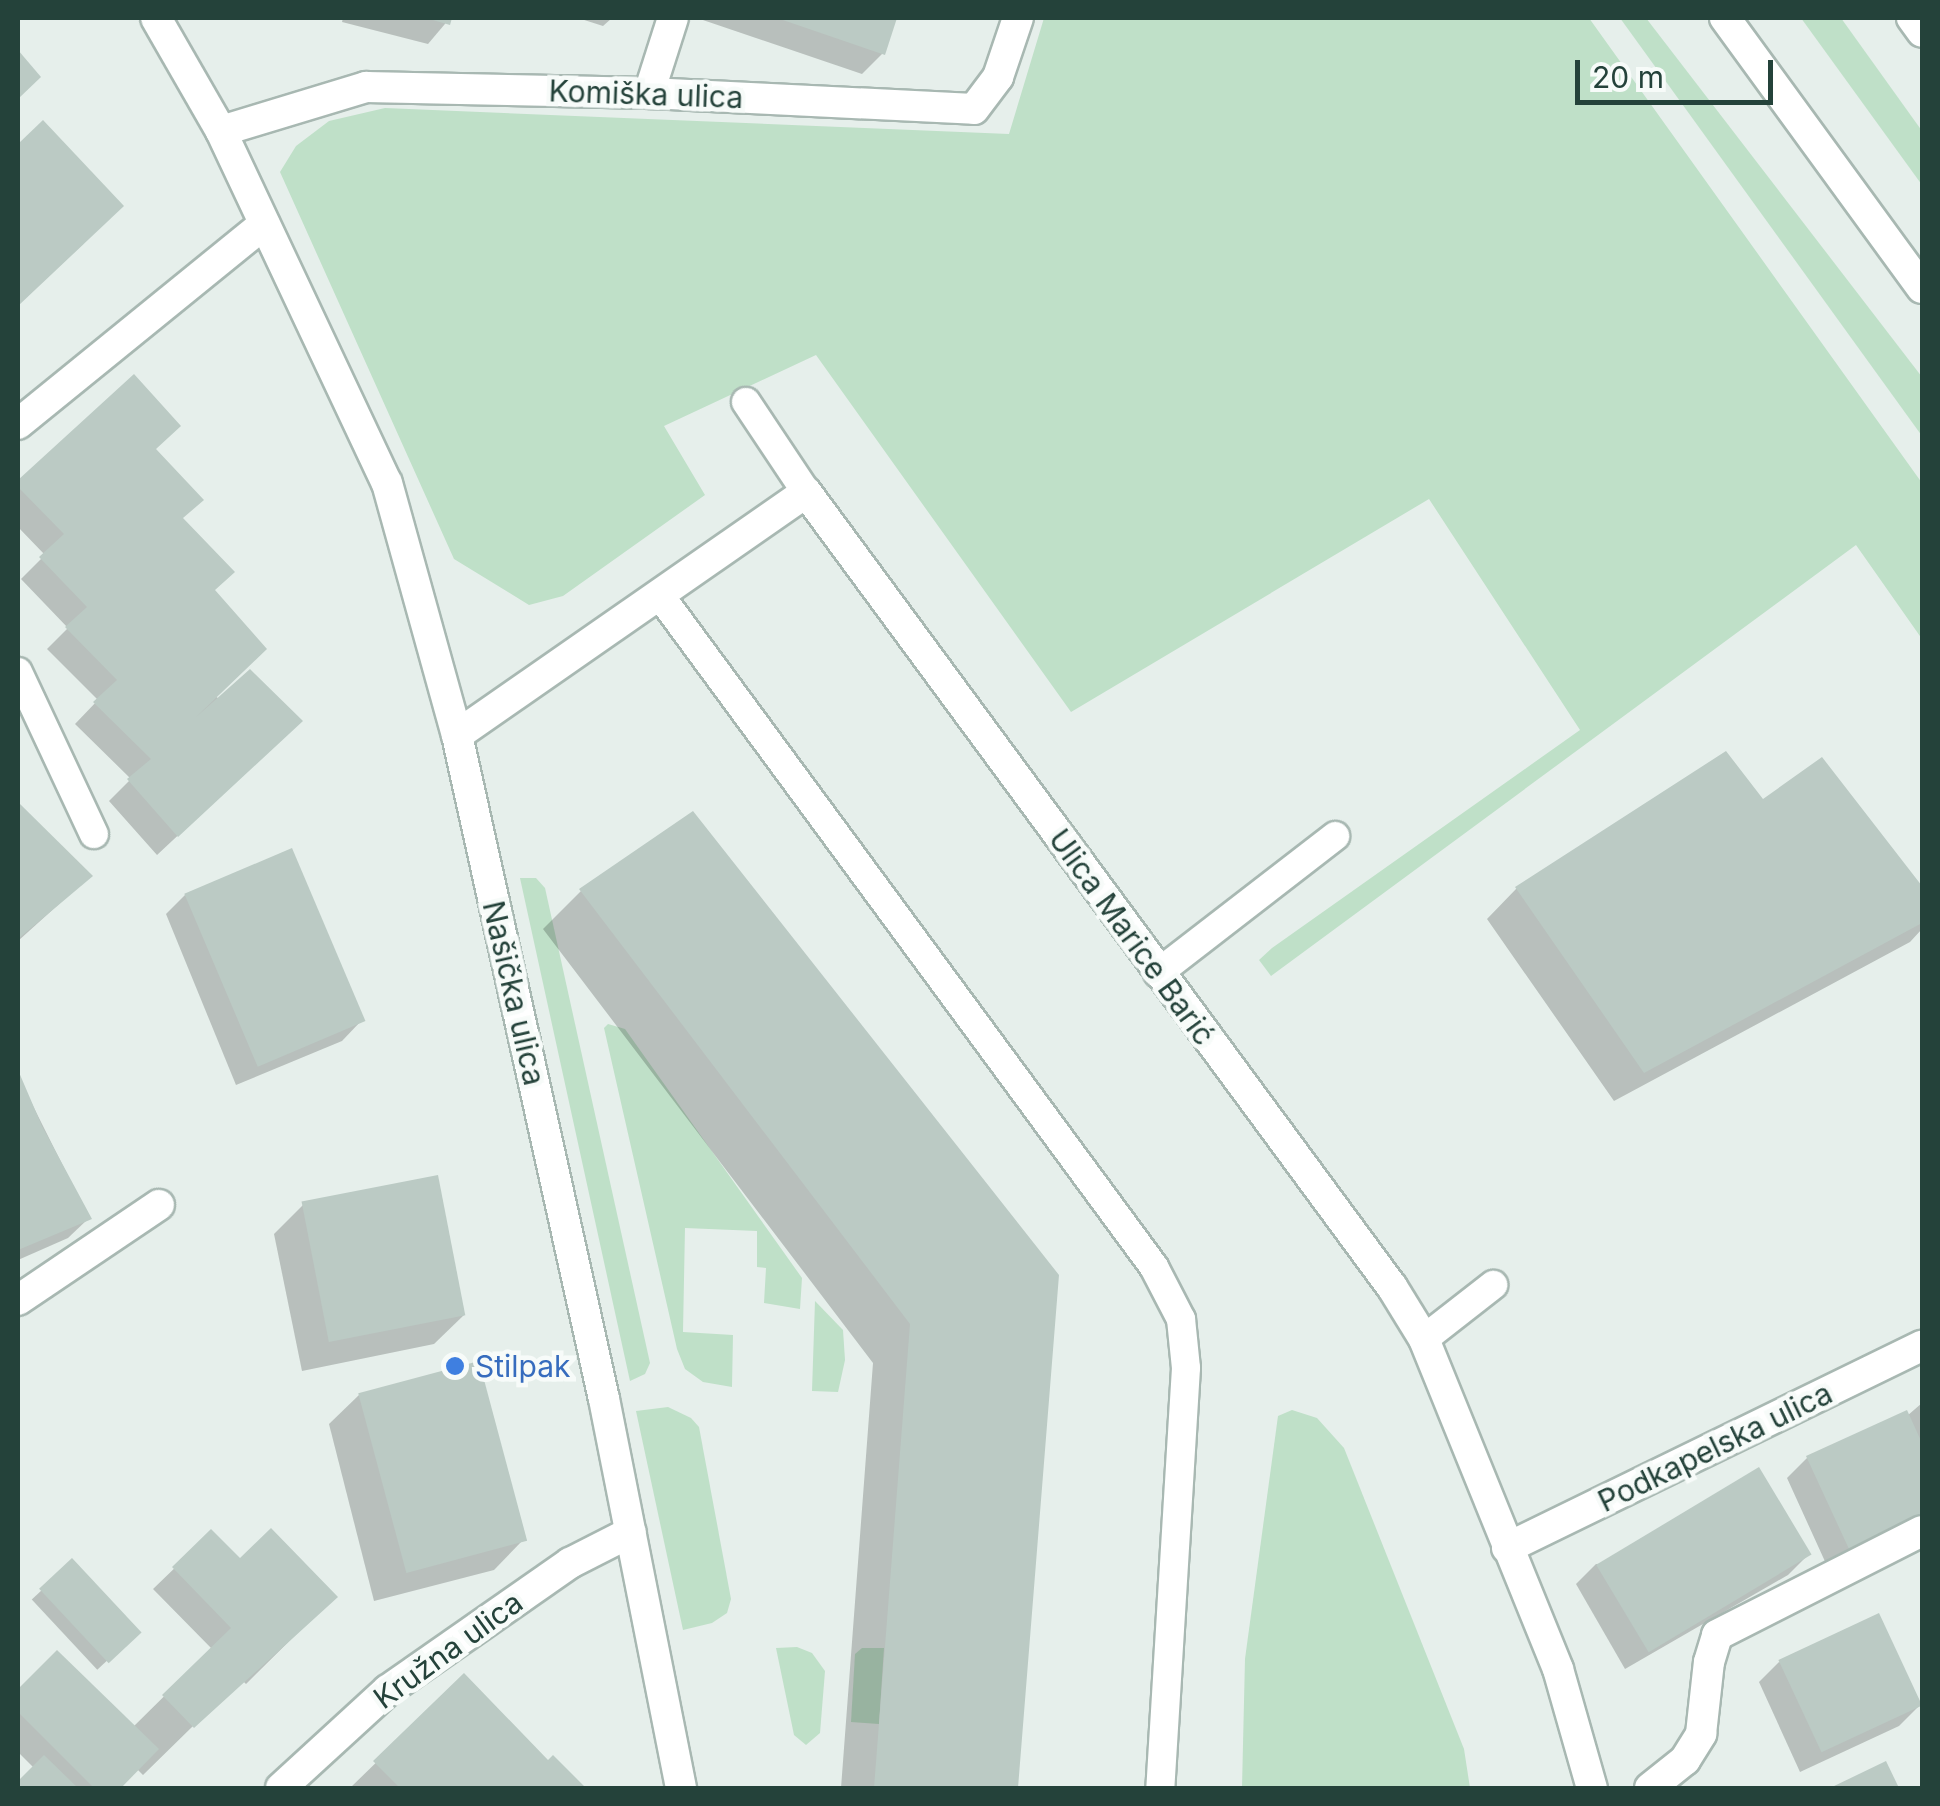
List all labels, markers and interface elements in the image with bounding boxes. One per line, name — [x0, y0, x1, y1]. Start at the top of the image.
scale bar — [1580, 40, 1778, 102]
text: 20 m — [1592, 59, 1664, 95]
street label: Komiška ulica — [548, 73, 744, 115]
street label: Ulica Marice Barić — [1042, 822, 1222, 1052]
street label: Našička ulica — [475, 897, 553, 1089]
place label: Stilpak — [475, 1348, 571, 1384]
marker: Stilpak — [444, 1355, 466, 1377]
street label: Podkapelska ulica — [1592, 1375, 1838, 1519]
street label: Kružna ulica — [367, 1584, 529, 1716]

